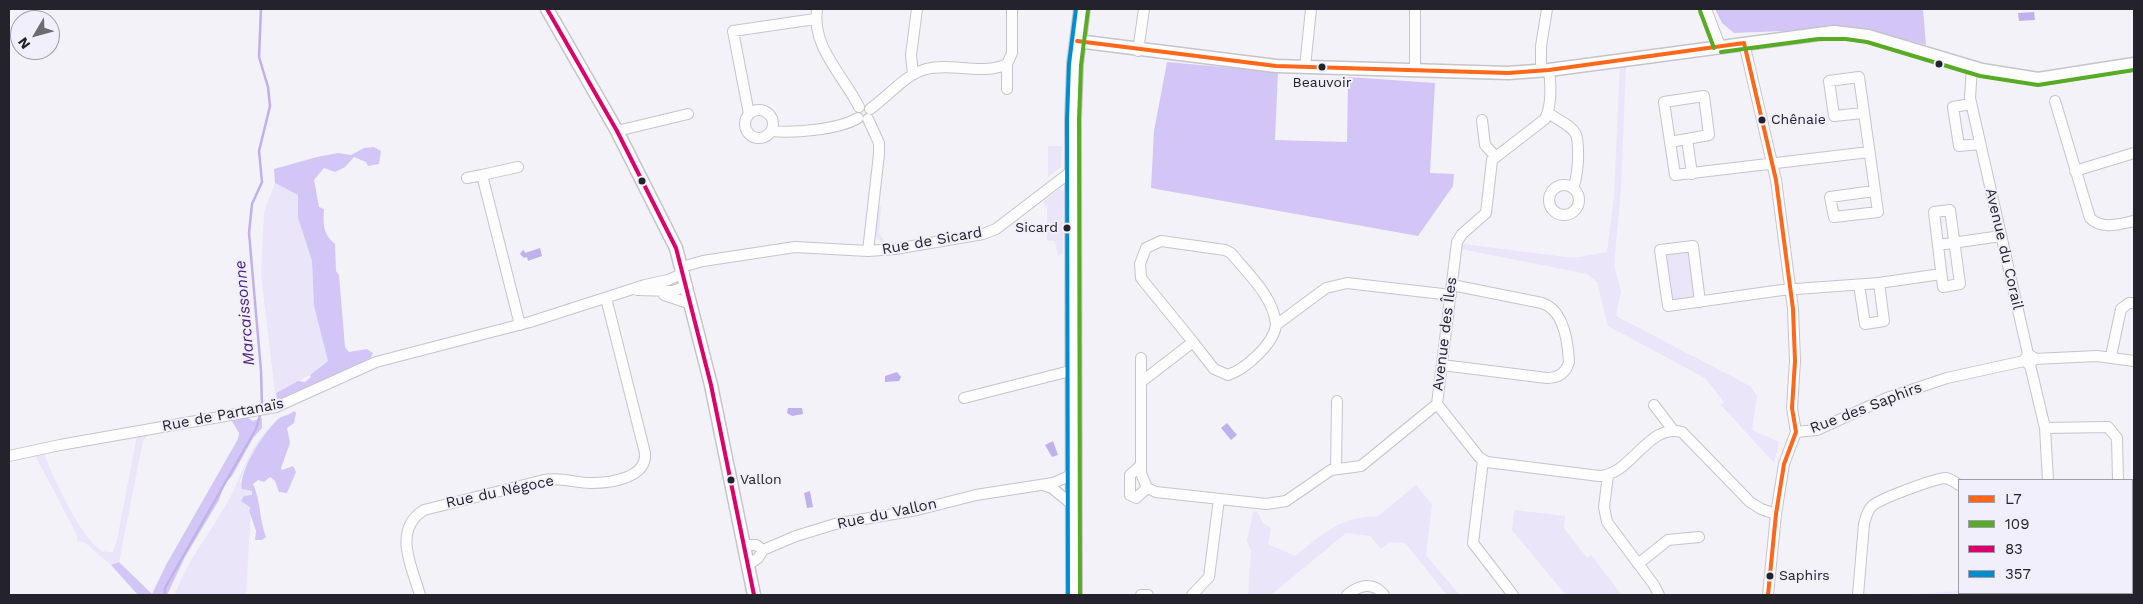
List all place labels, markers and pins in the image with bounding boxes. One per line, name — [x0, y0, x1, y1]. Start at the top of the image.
unlabelled marker — [1934, 59, 1944, 69]
marker: Beauvoir — [1317, 62, 1327, 72]
place label: Beauvoir — [1293, 75, 1351, 91]
place label: Chênaie — [1771, 112, 1826, 128]
marker: Chênaie — [1757, 115, 1767, 125]
unlabelled marker — [637, 176, 647, 186]
place label: Sicard — [1015, 220, 1058, 236]
marker: Sicard — [1062, 223, 1072, 233]
place label: Vallon — [740, 472, 782, 488]
marker: Vallon — [726, 475, 736, 485]
place label: Saphirs — [1779, 568, 1830, 584]
marker: Saphirs — [1765, 571, 1775, 581]

